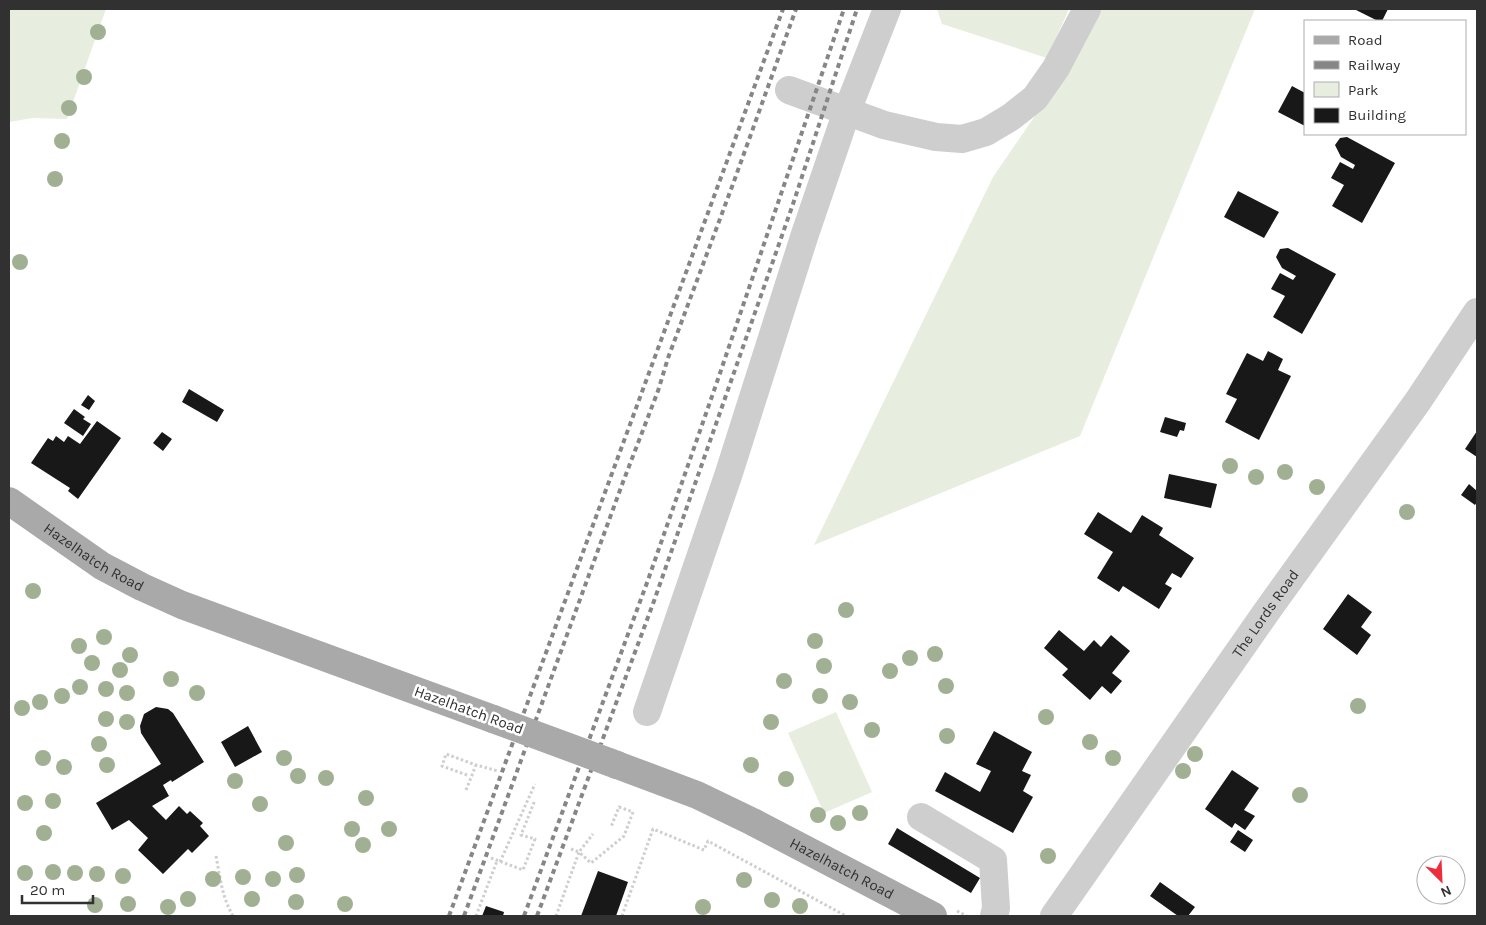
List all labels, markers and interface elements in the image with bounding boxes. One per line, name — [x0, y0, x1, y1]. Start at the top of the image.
legend — [1304, 20, 1466, 135]
text: Road — [1348, 31, 1383, 49]
text: Railway — [1348, 56, 1400, 74]
text: Park — [1348, 81, 1378, 99]
text: Building — [1348, 106, 1406, 124]
street label: Hazelhatch Road — [40, 519, 147, 595]
street label: The Lords Road — [1228, 566, 1303, 661]
street label: Hazelhatch Road — [412, 682, 526, 738]
street label: Hazelhatch Road — [787, 834, 897, 903]
north arrow — [1416, 855, 1466, 905]
scale bar — [22, 872, 94, 904]
text: 20 m — [30, 881, 65, 899]
text: N — [1438, 882, 1454, 901]

